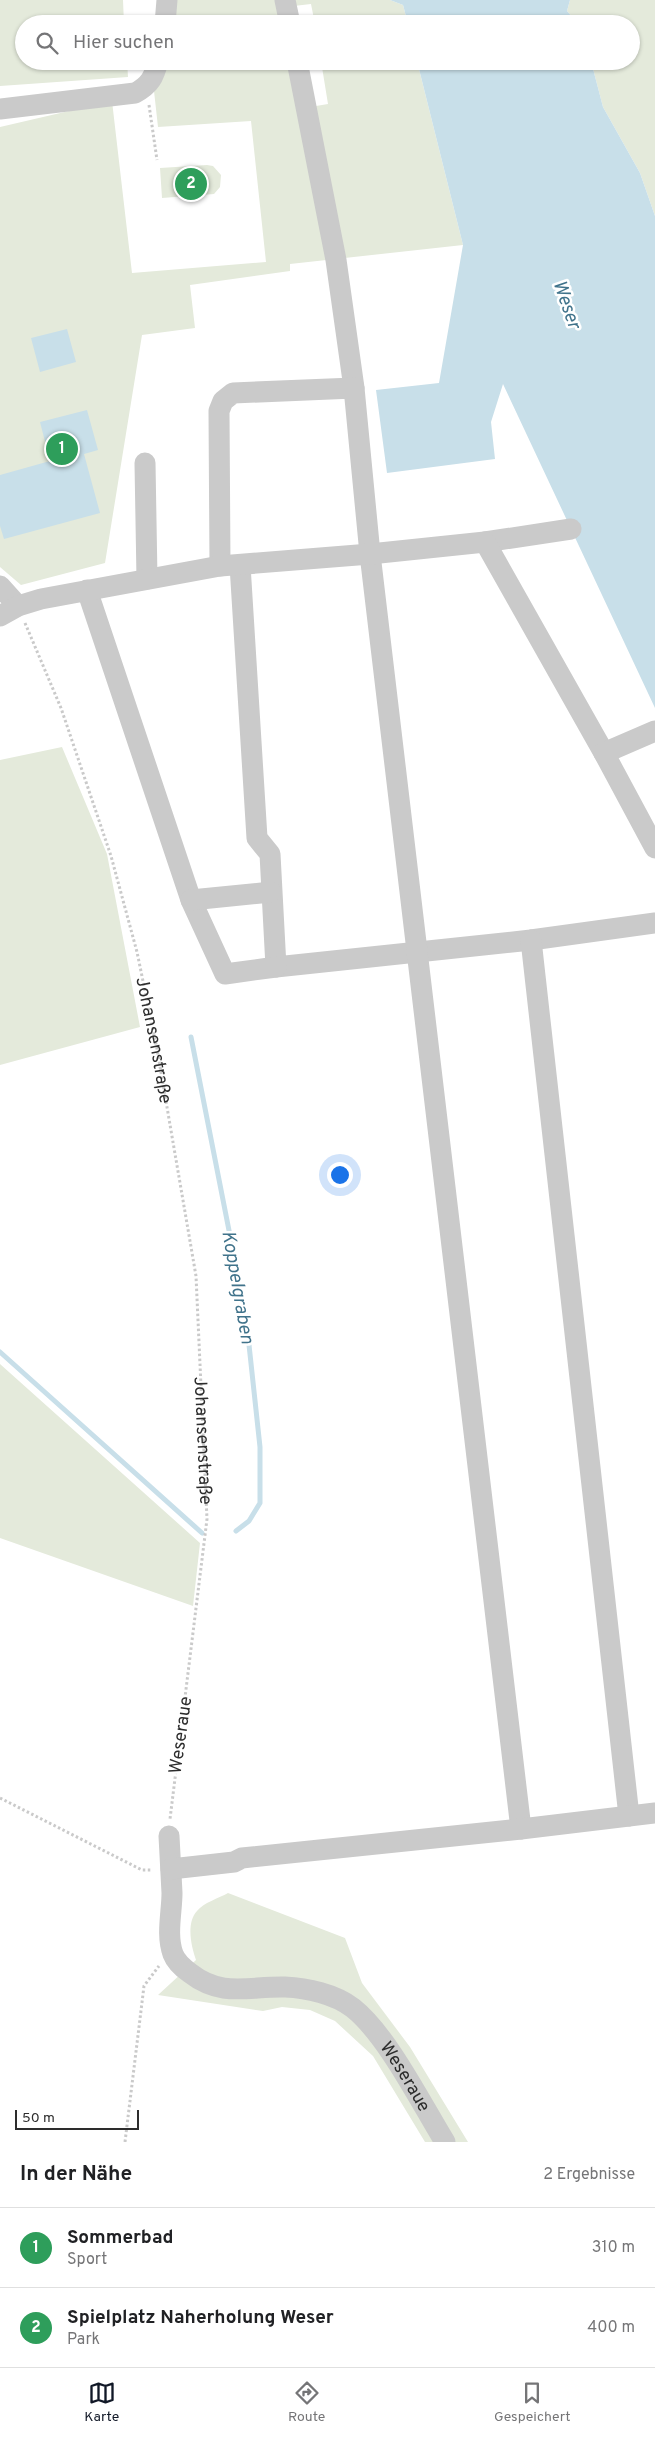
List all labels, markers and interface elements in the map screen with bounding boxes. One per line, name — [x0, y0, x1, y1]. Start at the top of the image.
search box — [15, 15, 640, 70]
icon: search — [33, 29, 61, 57]
text: Hier suchen — [73, 31, 174, 55]
pin: 2 — [175, 165, 207, 203]
water label: Weser — [547, 277, 586, 334]
pin: 1 — [46, 430, 78, 468]
street label: Johansenstraße — [129, 975, 176, 1106]
your location — [327, 1162, 353, 1188]
water label: Koppelgraben — [215, 1229, 259, 1346]
street label: Johansenstraße — [188, 1376, 216, 1505]
street label: Weseraue — [165, 1695, 198, 1776]
street label: Weseraue — [374, 2038, 435, 2116]
scale bar — [15, 2107, 139, 2130]
text: 50 m — [22, 2110, 55, 2127]
text: In der Nähe — [20, 2161, 132, 2188]
text: 2 Ergebnisse — [543, 2165, 635, 2185]
text: Sommerbad — [67, 2226, 174, 2250]
text: 1 — [33, 2238, 39, 2258]
text: 310 m — [592, 2238, 635, 2258]
text: Sport — [67, 2250, 107, 2270]
text: Spielplatz Naherholung Weser — [67, 2306, 334, 2330]
text: 2 — [31, 2318, 41, 2338]
text: 400 m — [587, 2318, 635, 2338]
text: Park — [67, 2330, 100, 2350]
tab: Karte — [84, 2379, 119, 2426]
tab: Route — [288, 2379, 325, 2426]
tab: Gespeichert — [494, 2379, 571, 2426]

